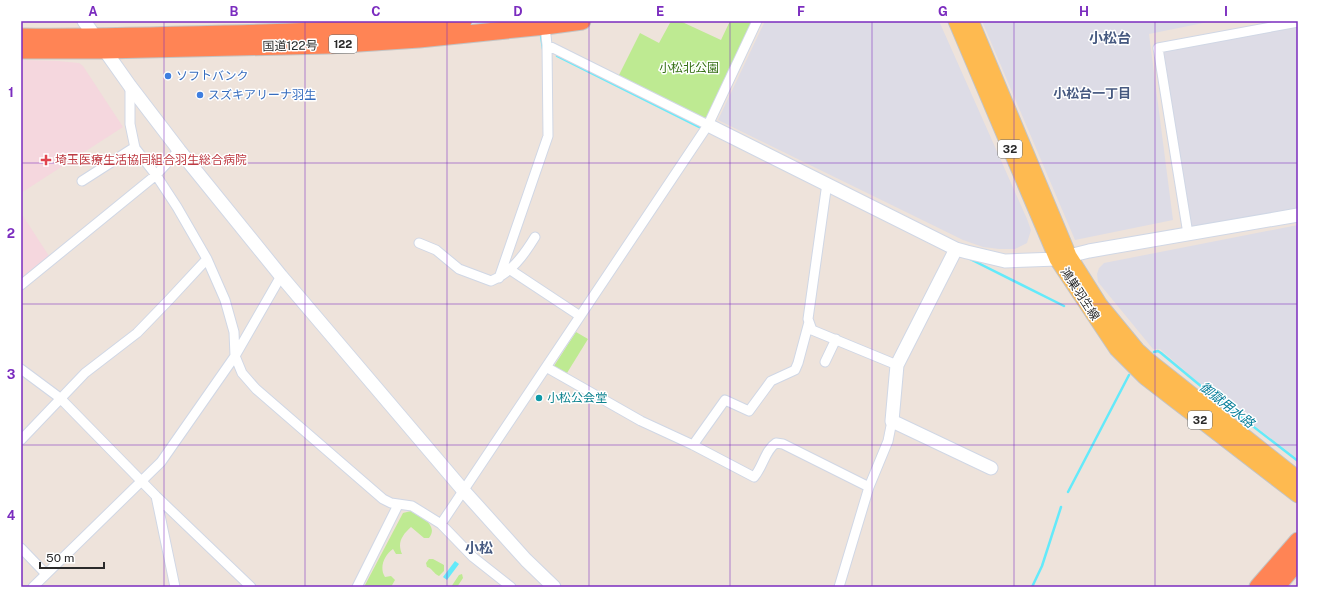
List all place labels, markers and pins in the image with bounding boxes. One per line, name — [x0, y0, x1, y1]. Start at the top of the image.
place label: ソフトバンク — [176, 69, 249, 83]
marker: ソフトバンク — [163, 71, 173, 81]
place label: スズキアリーナ羽生 — [208, 88, 316, 102]
marker: スズキアリーナ羽生 — [195, 90, 205, 100]
place label: 埼玉医療生活協同組合羽生総合病院 — [55, 153, 247, 167]
marker: 埼玉医療生活協同組合羽生総合病院 — [40, 154, 52, 166]
place label: 小松公会堂 — [547, 391, 607, 405]
marker: 小松公会堂 — [534, 393, 544, 403]

